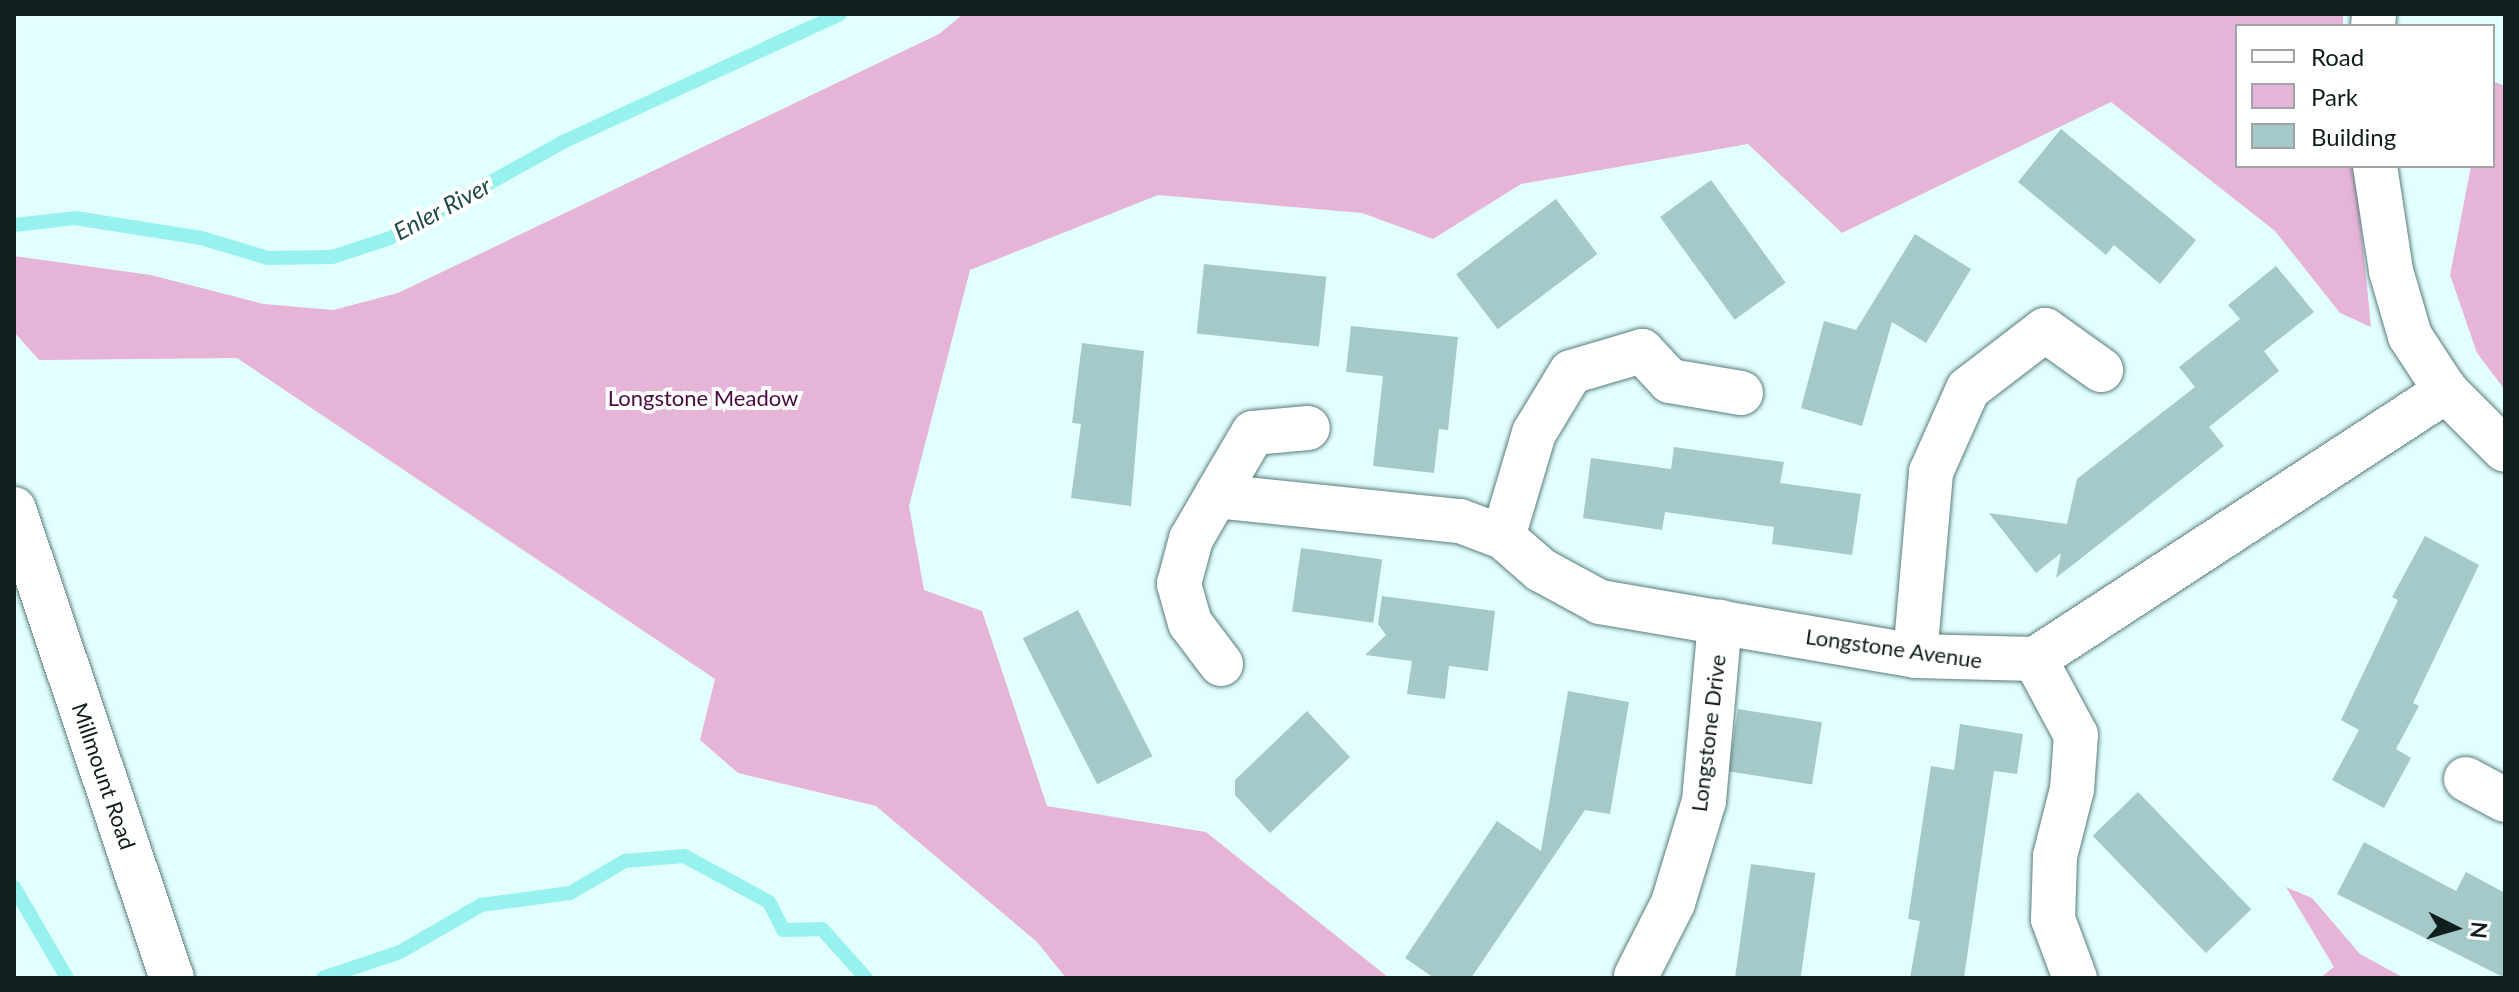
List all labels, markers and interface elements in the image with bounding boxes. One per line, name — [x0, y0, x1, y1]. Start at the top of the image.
legend — [2235, 24, 2495, 168]
text: Road — [2311, 42, 2364, 71]
text: Park — [2311, 82, 2358, 111]
text: Building — [2311, 122, 2396, 151]
water label: Enler River — [388, 170, 496, 246]
park label: Longstone Meadow — [608, 385, 798, 411]
street label: Longstone Avenue — [1804, 622, 1984, 674]
street label: Longstone Drive — [1685, 653, 1731, 813]
street label: Millmount Road — [67, 699, 141, 853]
north arrow — [2415, 888, 2495, 968]
text: N — [2465, 921, 2494, 940]

